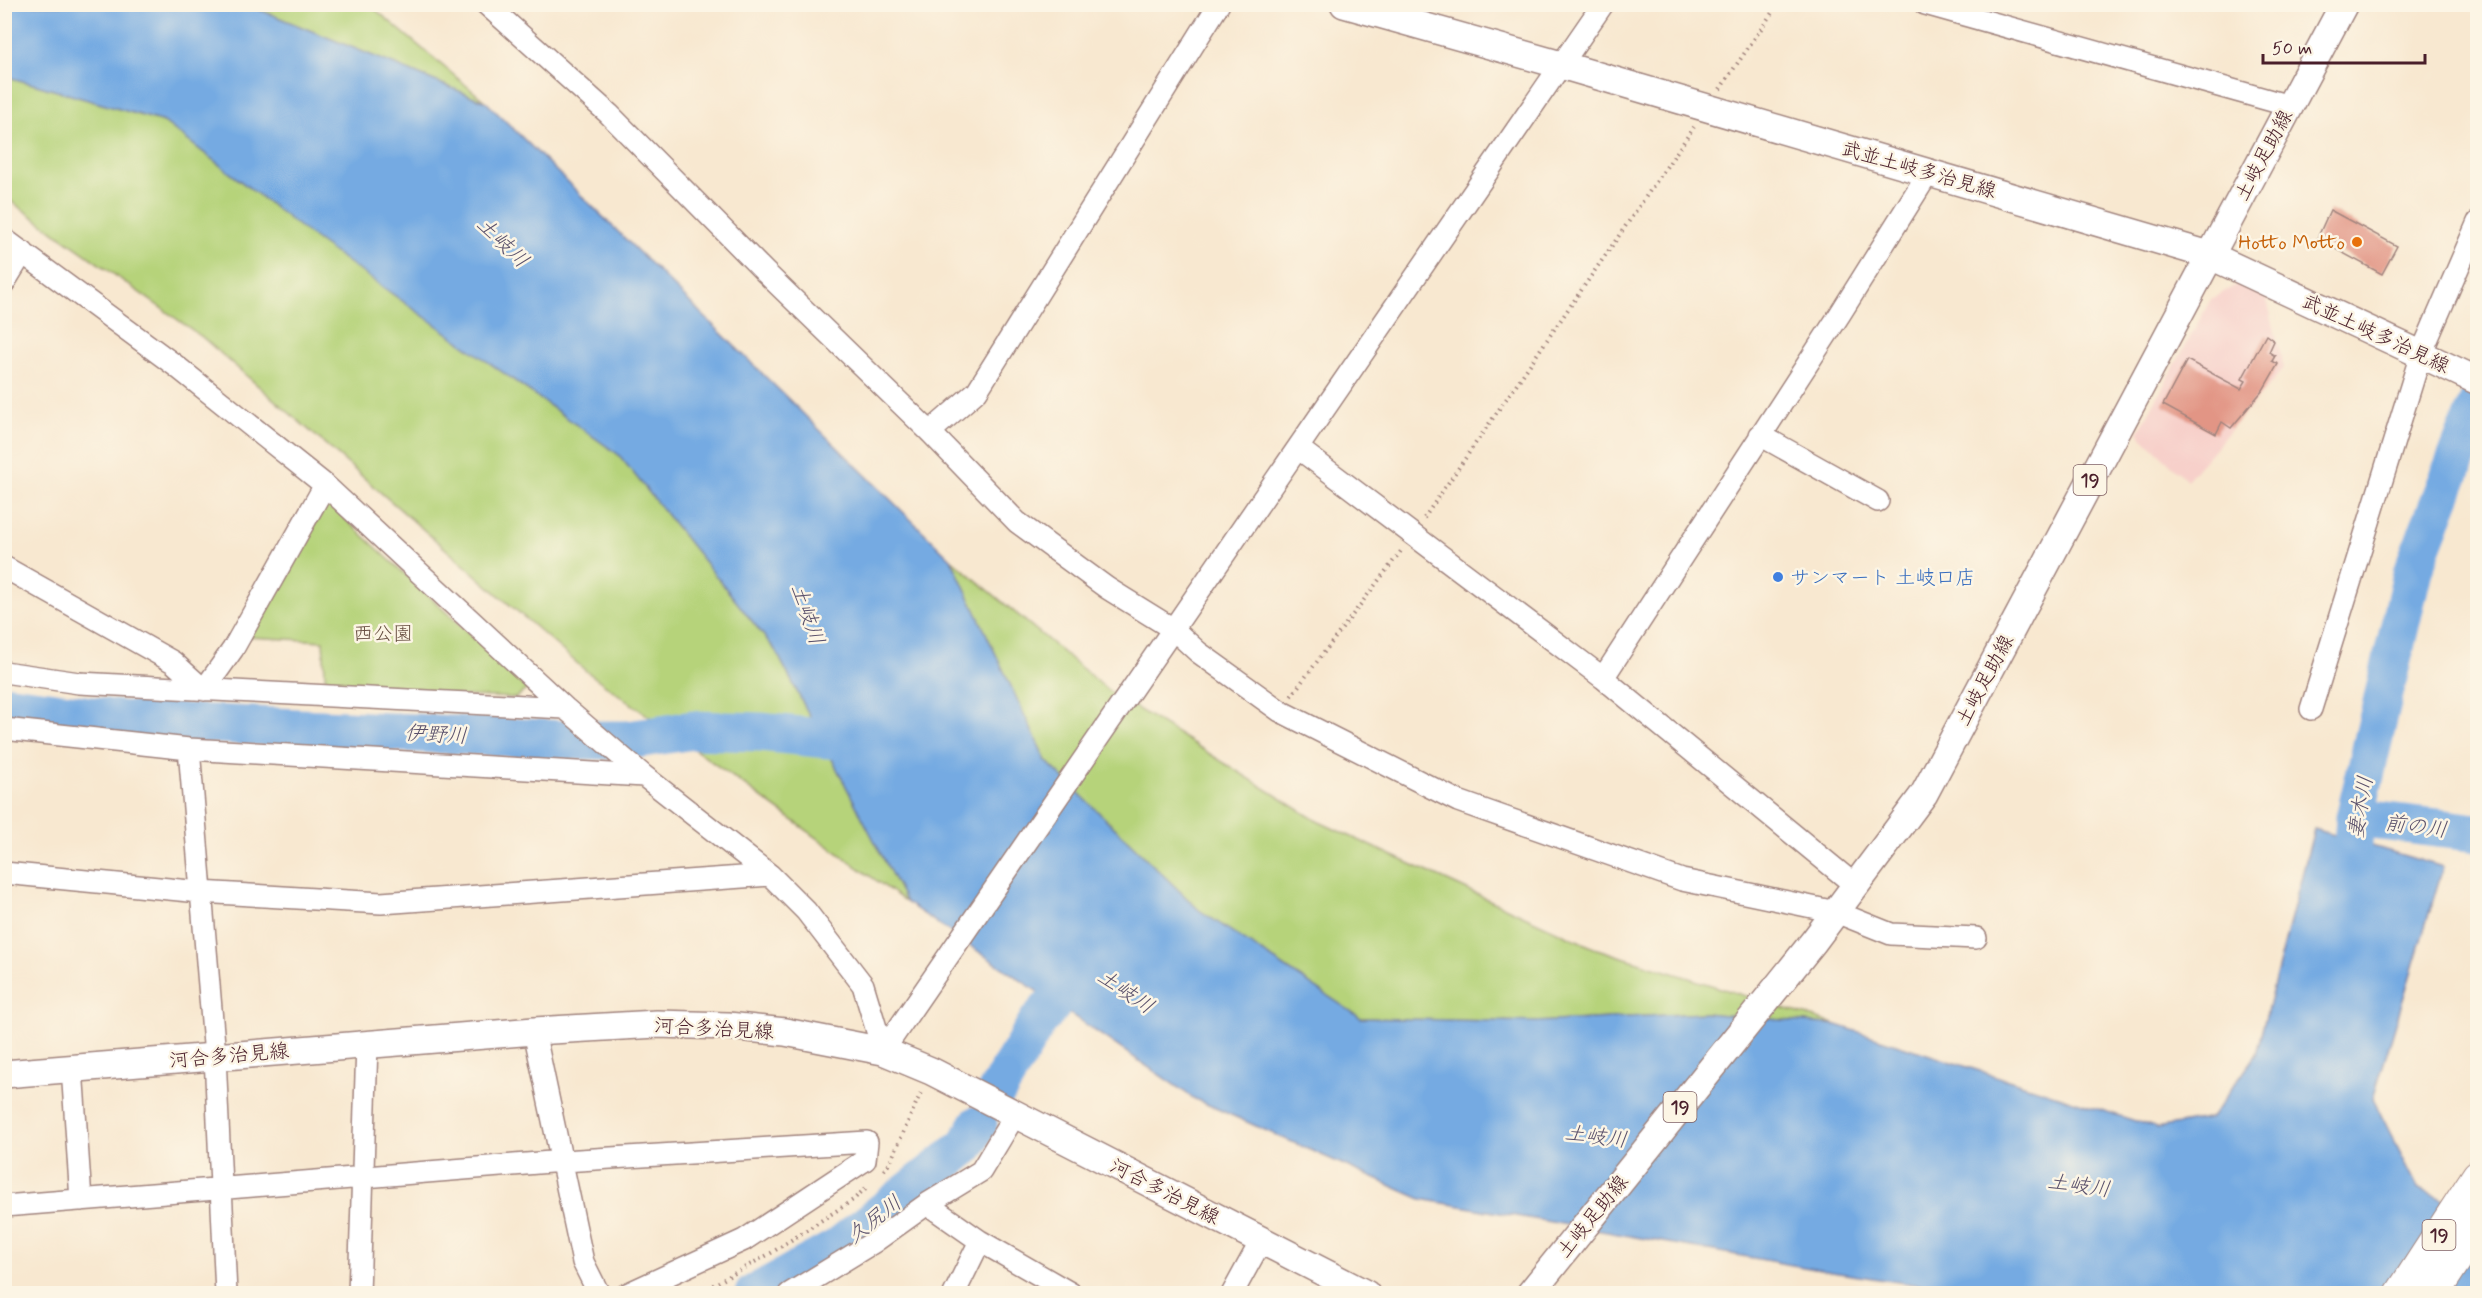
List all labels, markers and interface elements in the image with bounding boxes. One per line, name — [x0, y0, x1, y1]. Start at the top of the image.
scale bar — [2263, 27, 2425, 65]
text: 50 m — [2272, 37, 2312, 61]
street label: 土岐足助線 — [2229, 105, 2300, 206]
street label: 武並土岐多治見線 — [1838, 135, 1999, 205]
water label: 土岐川 — [470, 211, 535, 275]
place label: Hotto Motto — [2238, 230, 2345, 257]
marker: Hotto Motto — [2350, 235, 2364, 249]
street label: 武並土岐多治見線 — [2297, 288, 2454, 380]
road number: 19 — [2074, 465, 2106, 495]
place label: サンマート 土岐口店 — [1790, 565, 1975, 592]
marker: サンマート 土岐口店 — [1771, 570, 1785, 584]
water label: 土岐川 — [784, 580, 831, 649]
park label: 西公園 — [353, 621, 413, 648]
street label: 土岐足助線 — [1950, 630, 2021, 731]
water label: 伊野川 — [404, 719, 468, 751]
water label: 妻木川 — [2342, 774, 2380, 841]
water label: 前の川 — [2383, 809, 2449, 845]
water label: 土岐川 — [1091, 963, 1159, 1021]
street label: 河合多治見線 — [653, 1013, 775, 1046]
street label: 河合多治見線 — [168, 1038, 290, 1075]
road number: 19 — [1664, 1092, 1696, 1122]
water label: 土岐川 — [1563, 1119, 1629, 1155]
street label: 河合多治見線 — [1105, 1153, 1224, 1232]
water label: 土岐川 — [2046, 1168, 2112, 1204]
street label: 土岐足助線 — [1551, 1170, 1635, 1264]
water label: 久尻川 — [841, 1189, 908, 1250]
road number: 19 — [2422, 1220, 2456, 1250]

